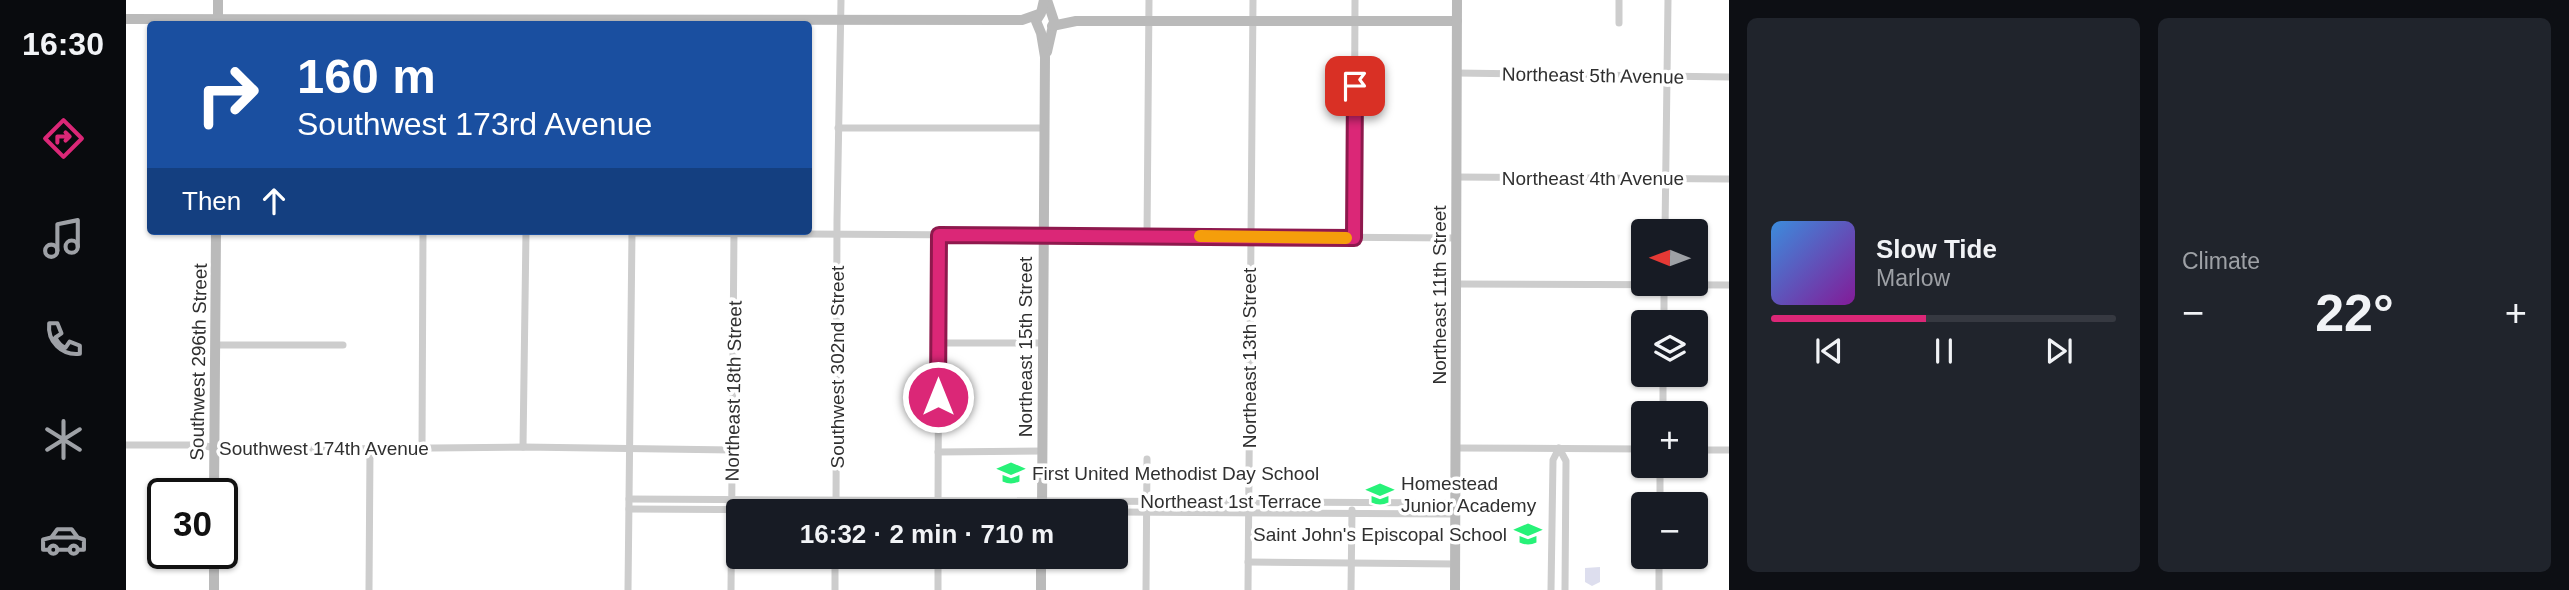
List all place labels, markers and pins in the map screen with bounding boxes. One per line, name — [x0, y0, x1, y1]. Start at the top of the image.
pin — [1325, 56, 1385, 116]
school or university icon: First United Methodist Day School — [996, 458, 1026, 488]
place label: First United Methodist Day School — [1032, 463, 1319, 484]
place label: Homestead Junior Academy — [1401, 473, 1537, 516]
school or university icon: Homestead Junior Academy — [1365, 479, 1395, 509]
school or university icon: Saint John's Episcopal School — [1513, 519, 1543, 549]
place label: Saint John's Episcopal School — [1253, 524, 1507, 545]

